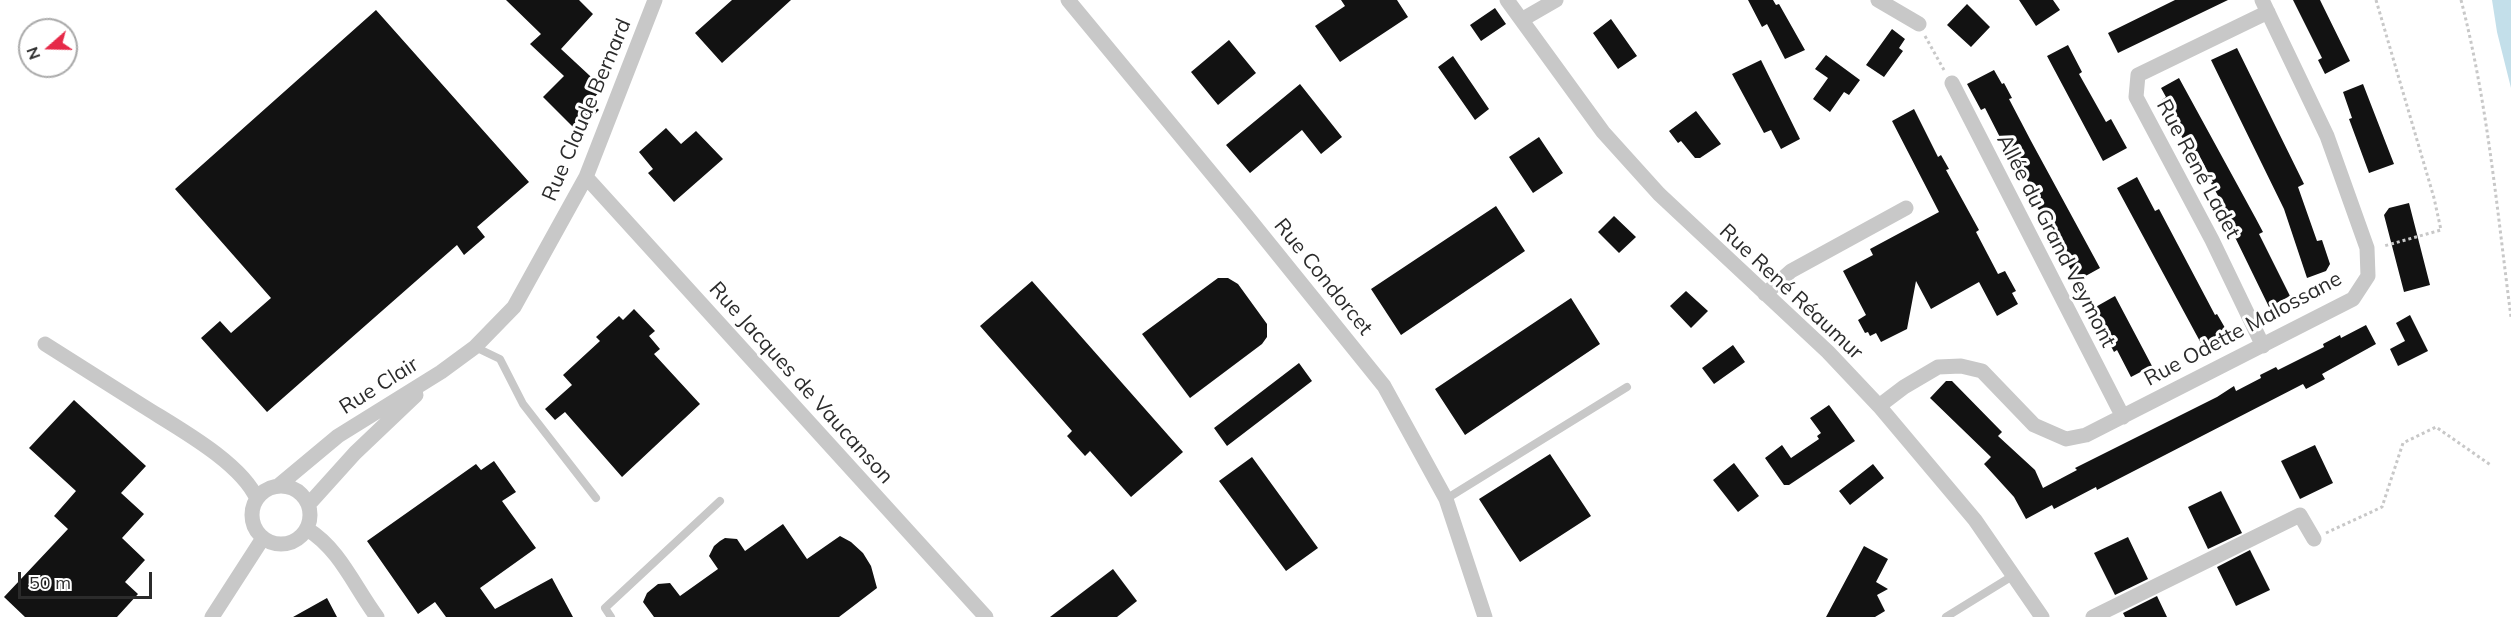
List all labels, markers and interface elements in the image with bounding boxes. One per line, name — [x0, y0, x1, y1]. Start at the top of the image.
street label: Rue Claude Bernard — [537, 15, 637, 205]
north arrow — [18, 18, 78, 78]
text: N — [21, 44, 44, 63]
street label: Rue René Ladet — [2151, 95, 2245, 243]
street label: Allée du Grand Veymont — [1991, 130, 2121, 352]
street label: Rue Condorcet — [1268, 214, 1378, 340]
street label: Rue René Réaumur — [1714, 219, 1868, 365]
street label: Rue Odette Malossane — [2140, 266, 2346, 392]
street label: Rue Jacques de Vaucanson — [704, 277, 898, 489]
street label: Rue Clair — [335, 352, 423, 420]
scale bar — [21, 560, 154, 598]
text: 50 m — [29, 571, 71, 594]

